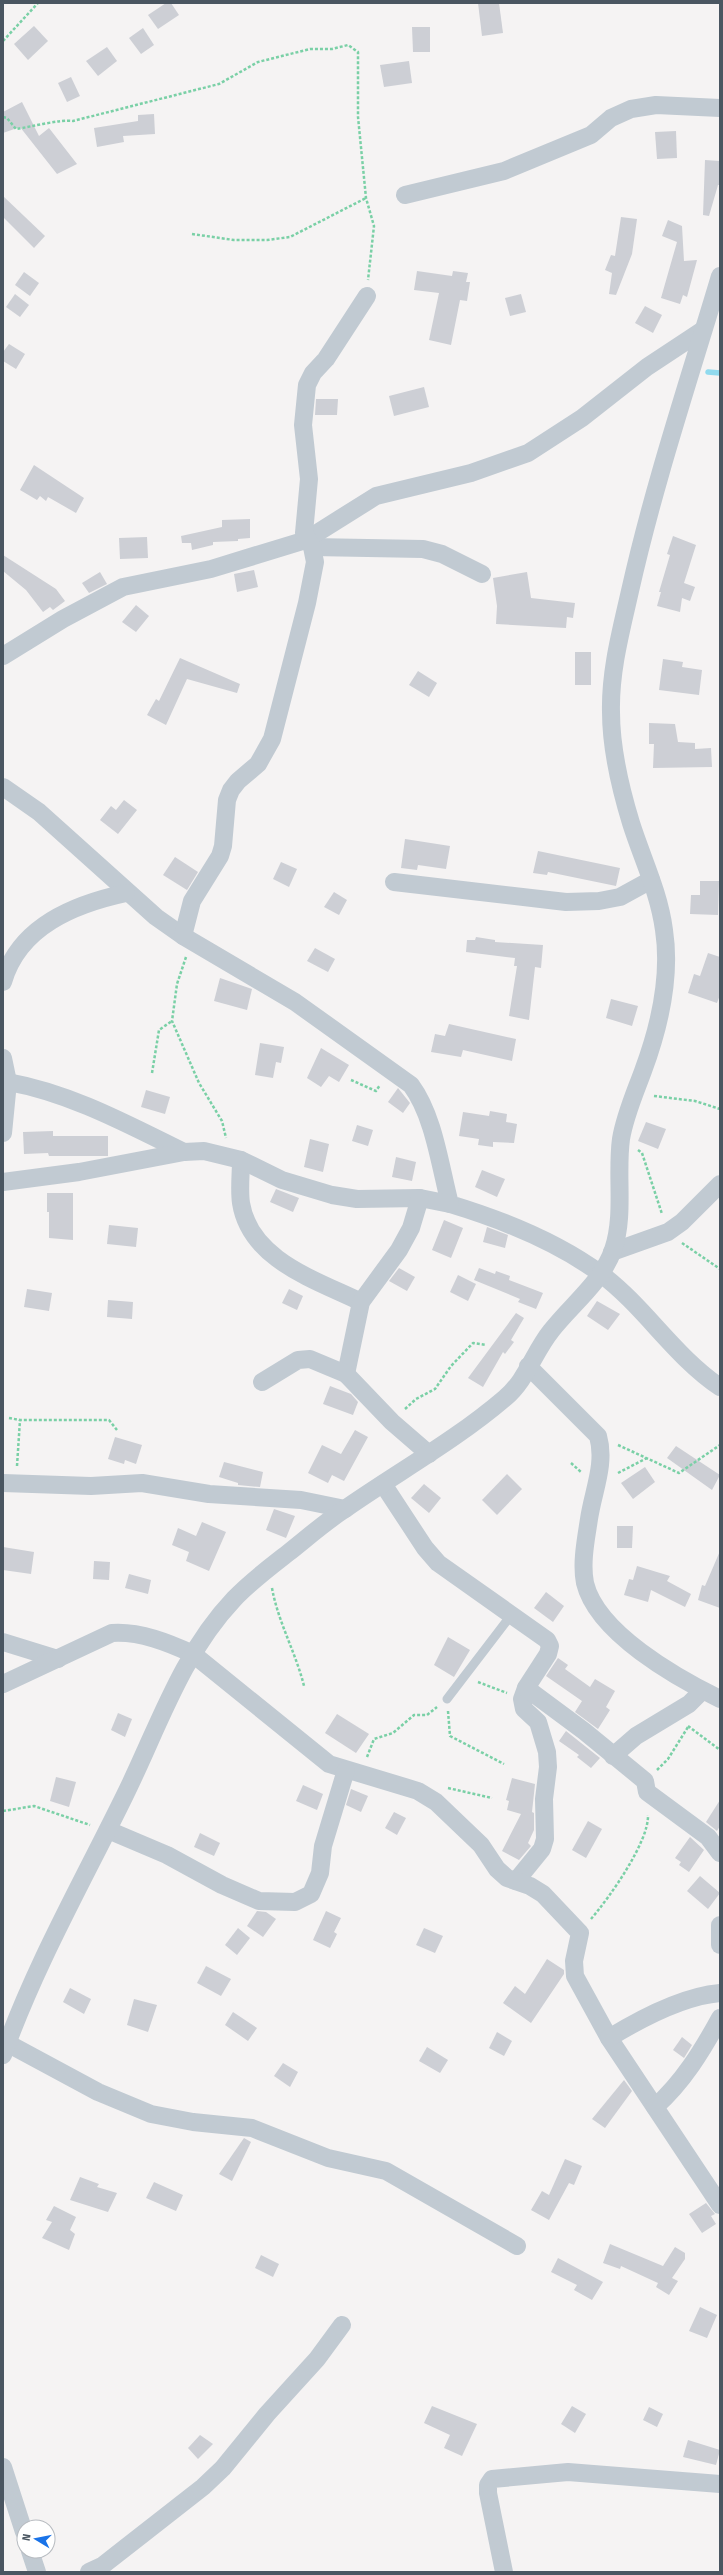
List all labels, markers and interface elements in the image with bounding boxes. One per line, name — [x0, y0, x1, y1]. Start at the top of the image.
north arrow — [16, 2519, 56, 2559]
text: N — [20, 2533, 34, 2542]

